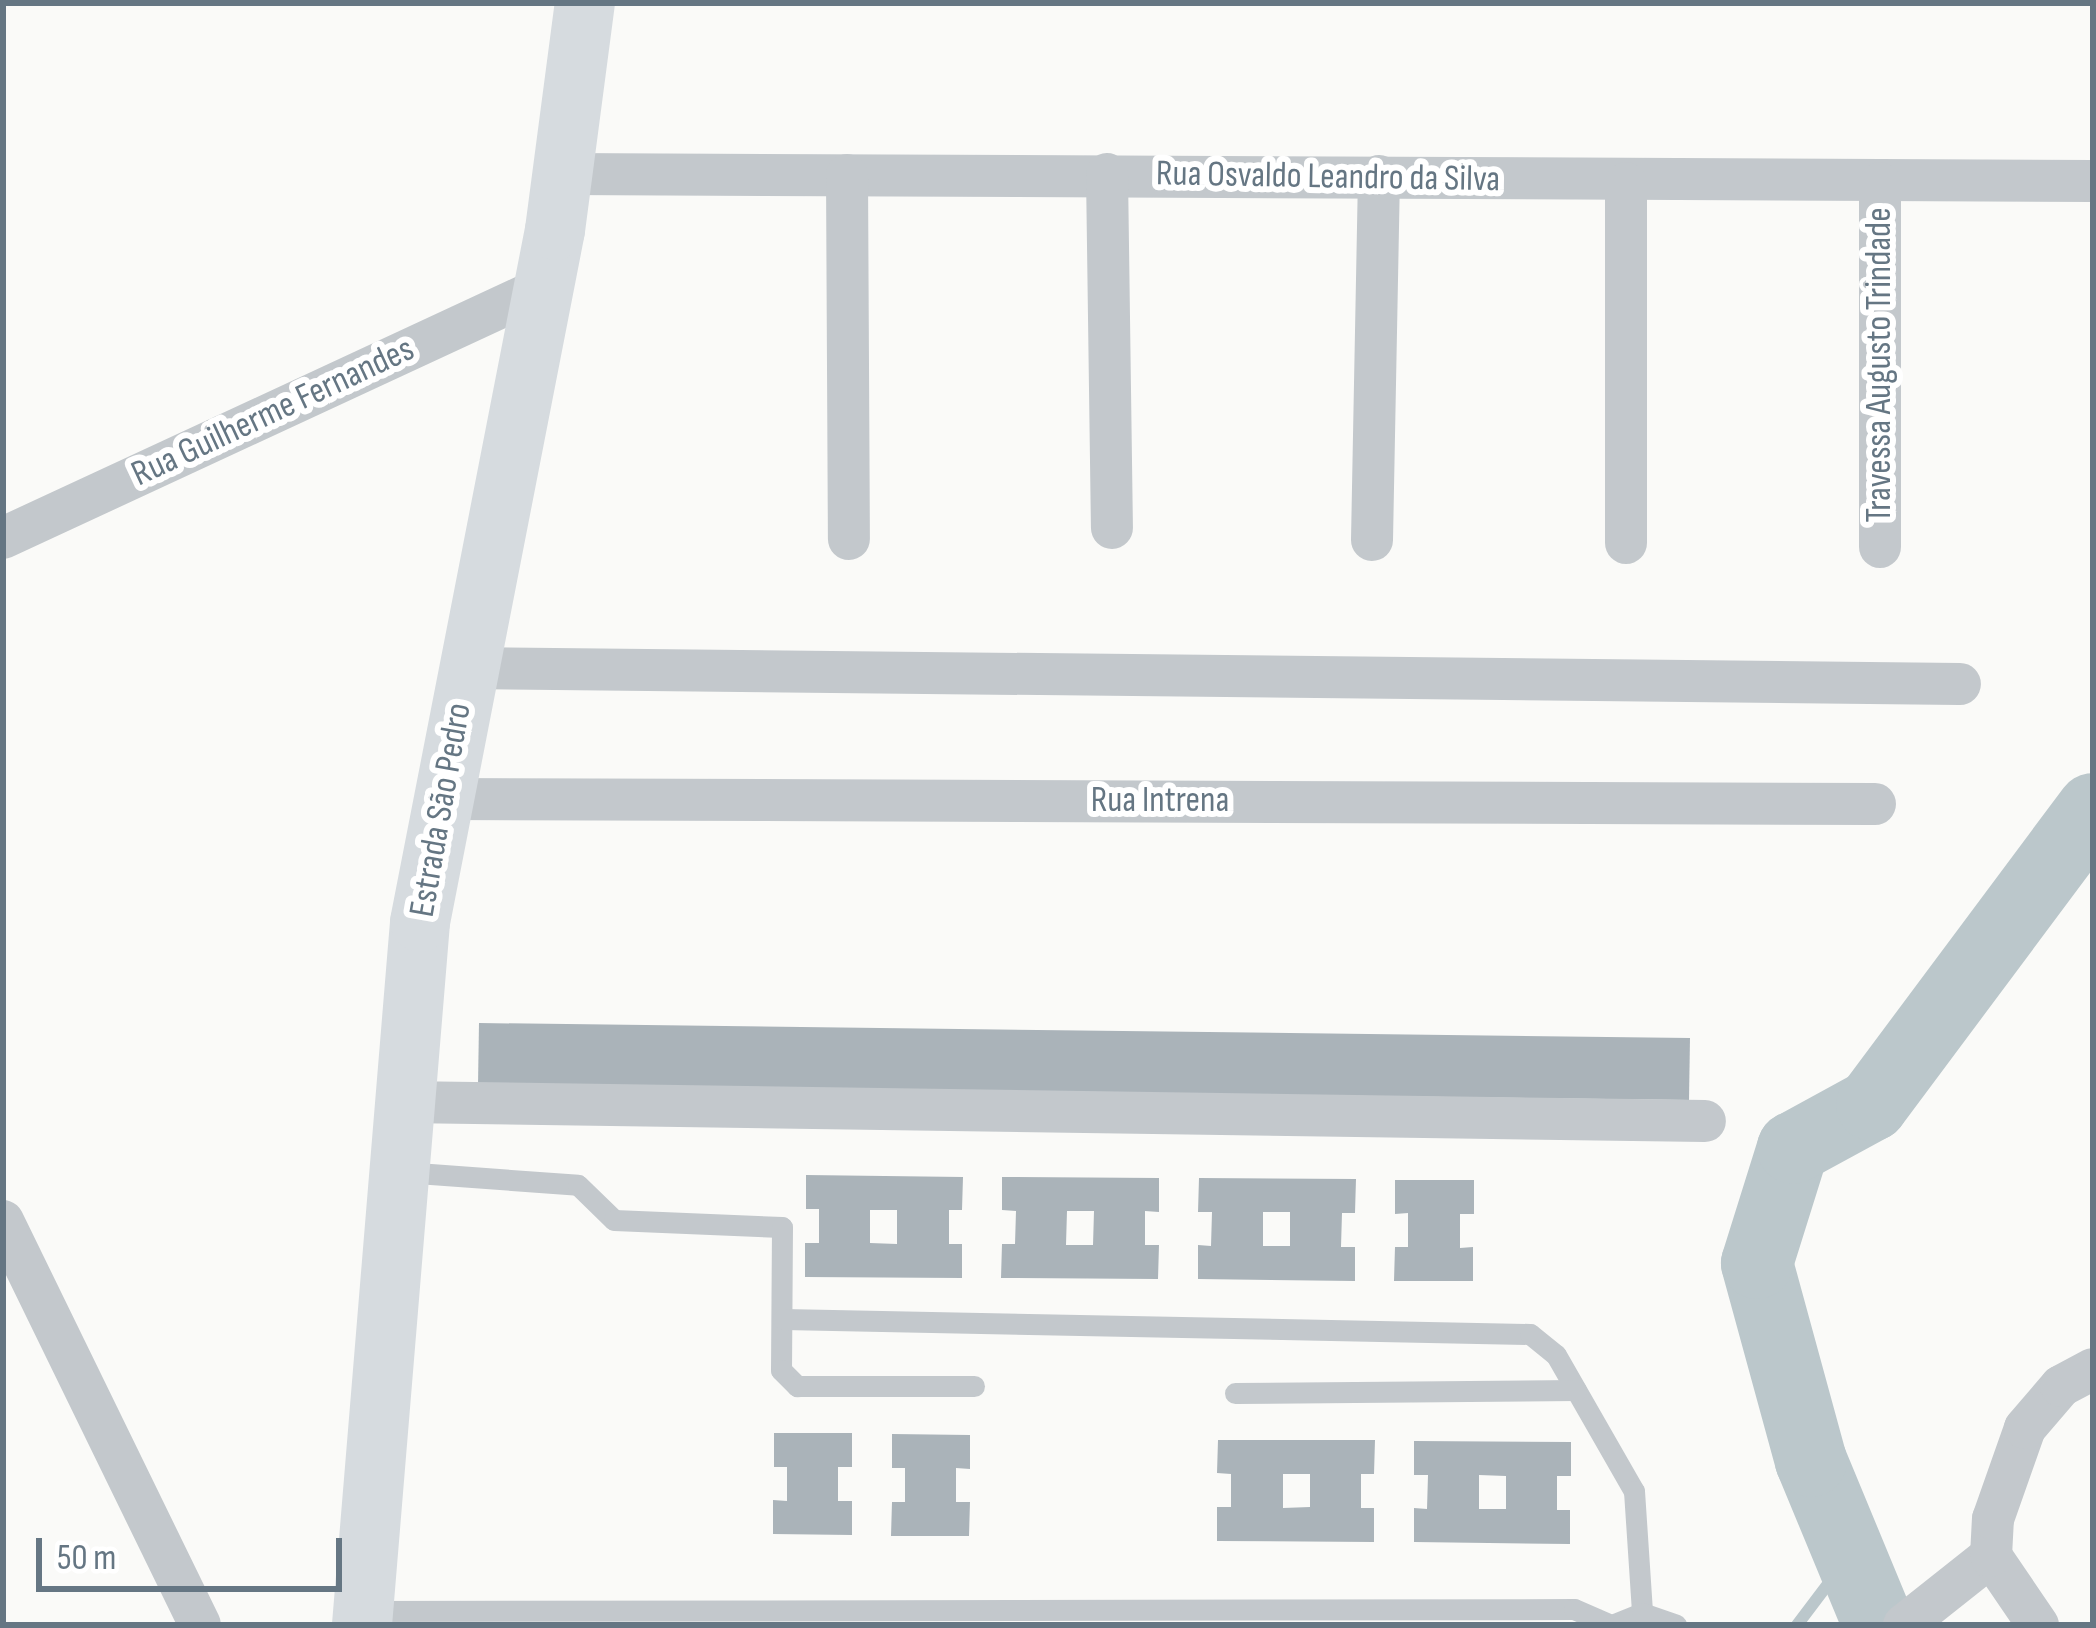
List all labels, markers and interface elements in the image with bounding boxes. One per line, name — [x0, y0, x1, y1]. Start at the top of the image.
street label: Rua Osvaldo Leandro da Silva — [1156, 152, 1500, 202]
street label: Travessa Augusto Trindade — [1858, 207, 1902, 523]
street label: Rua Guilherme Fernandes — [125, 328, 421, 496]
street label: Estrada São Pedro — [401, 700, 481, 920]
street label: Rua Intrena — [1091, 779, 1229, 823]
scale bar — [42, 1514, 348, 1588]
text: 50 m — [57, 1537, 116, 1580]

